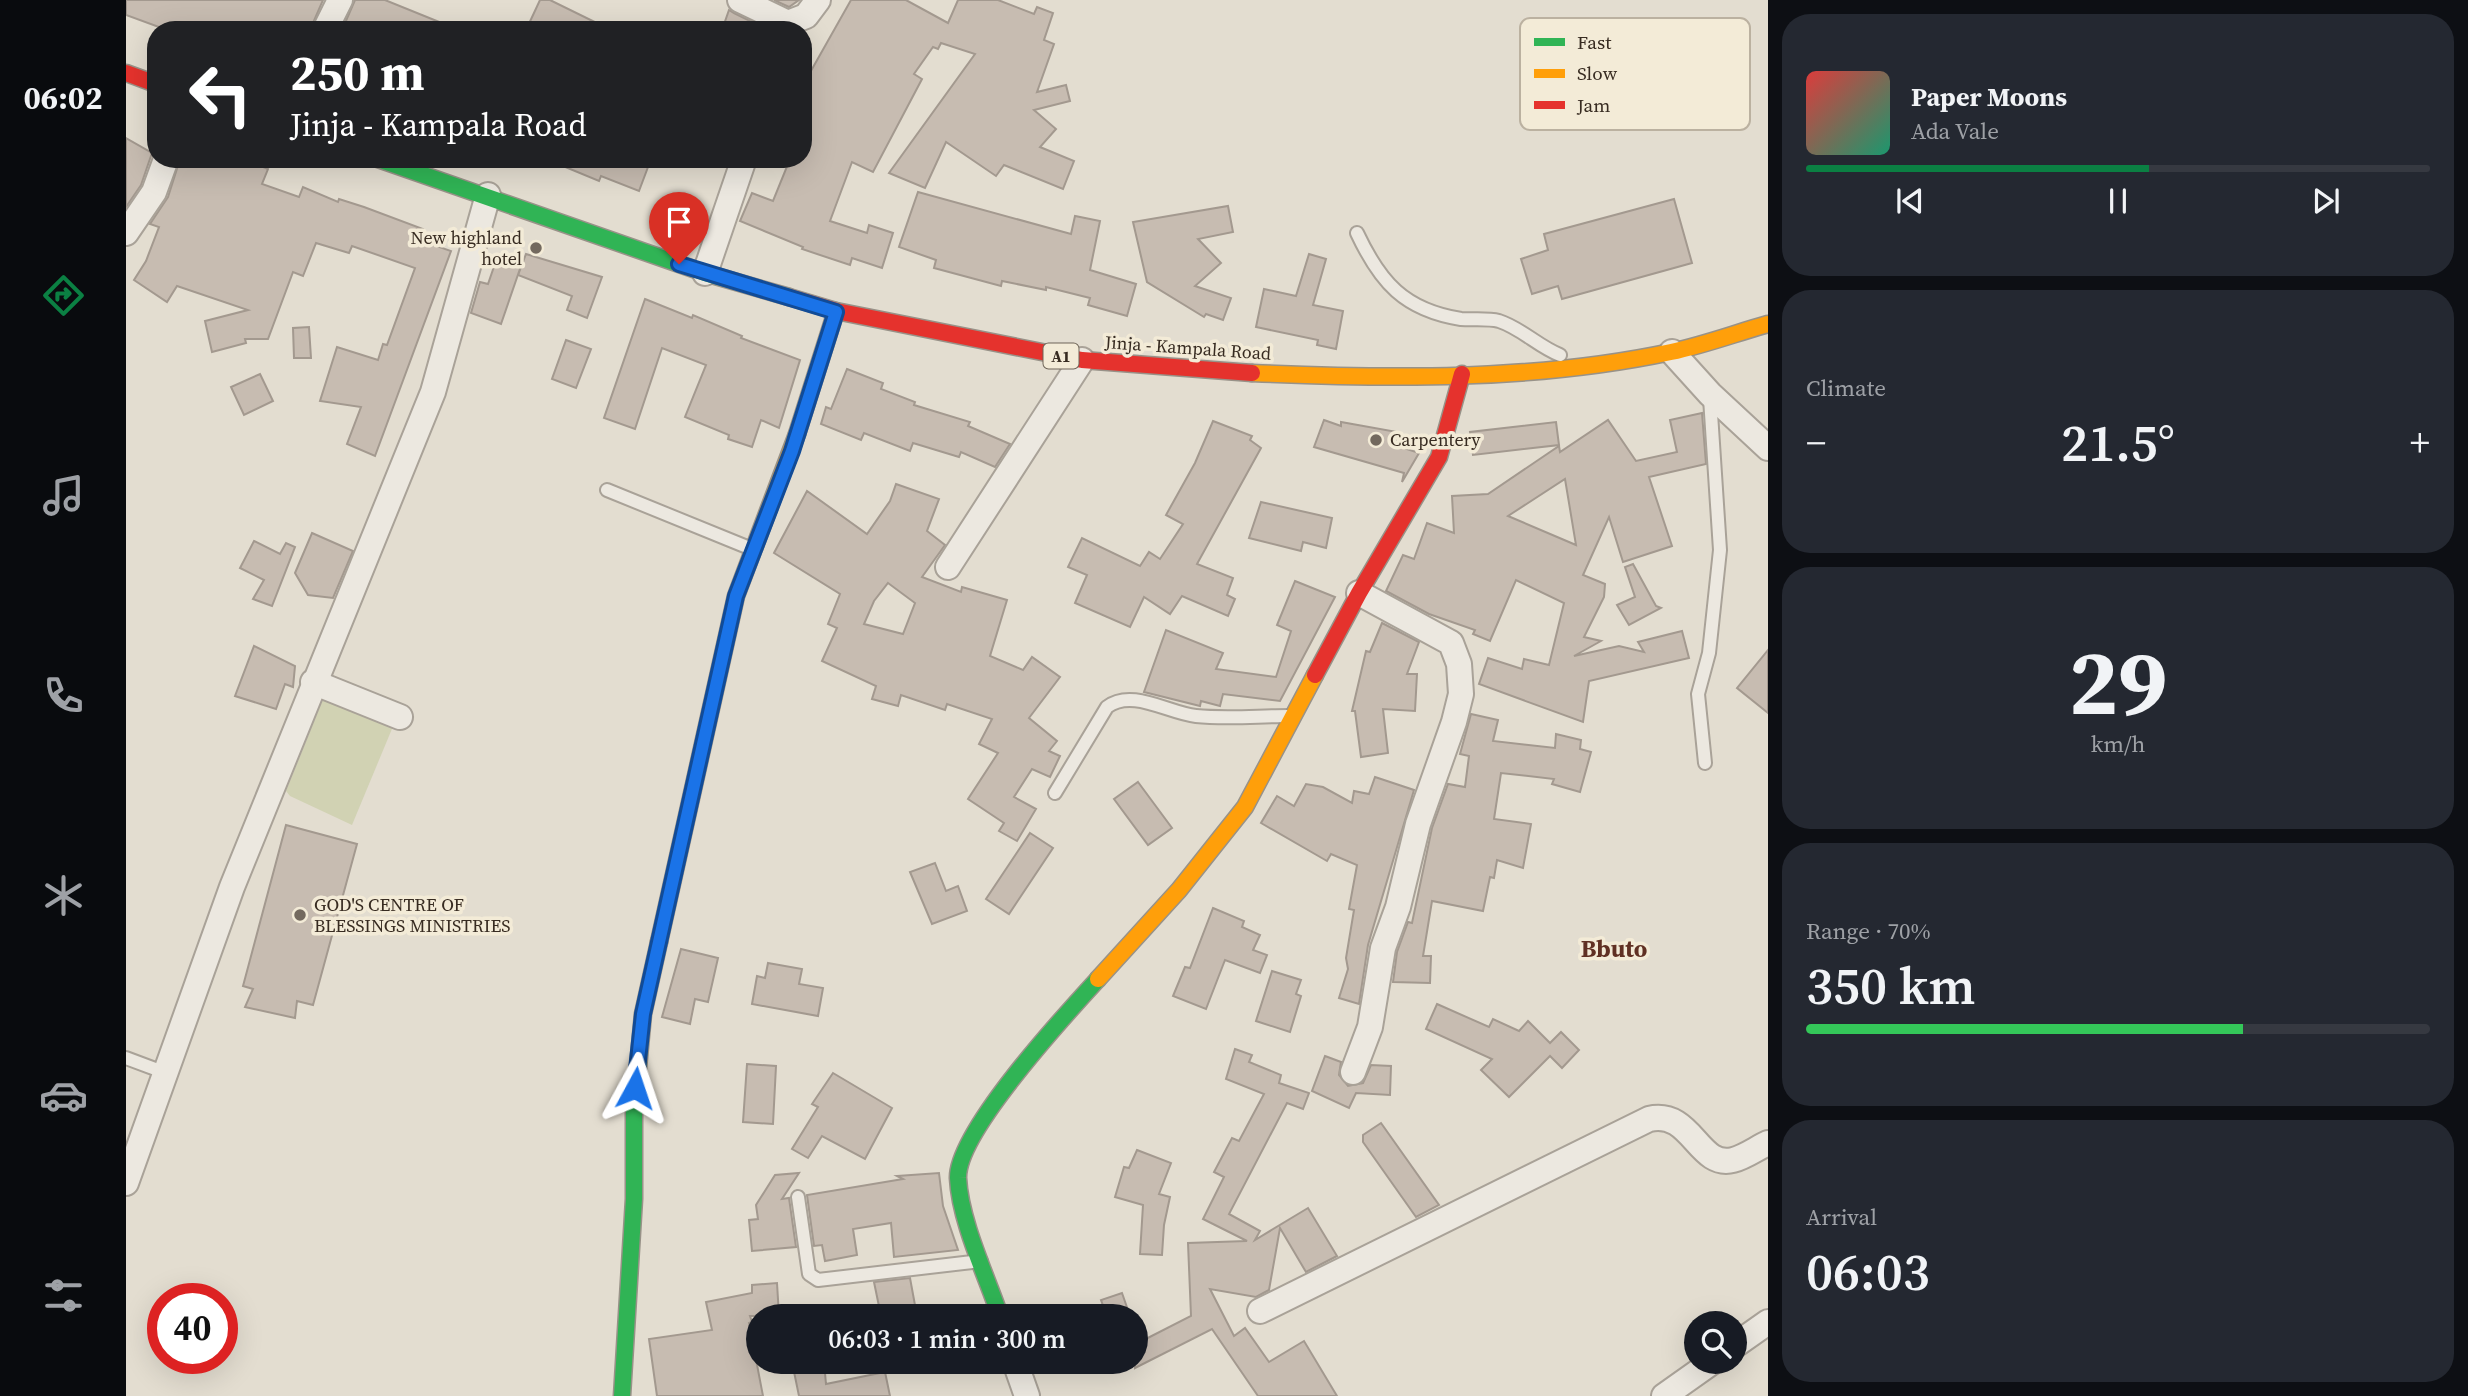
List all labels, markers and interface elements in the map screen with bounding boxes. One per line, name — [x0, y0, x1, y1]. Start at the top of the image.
legend — [1520, 18, 1750, 130]
text: Fast — [1577, 29, 1612, 55]
text: 250 m — [290, 39, 425, 106]
icon: left — [175, 49, 266, 140]
text: Slow — [1577, 60, 1618, 86]
text: 06:02 — [24, 76, 102, 120]
text: Paper Moons — [1911, 79, 2067, 115]
text: Jam — [1576, 92, 1610, 118]
text: Jinja - Kampala Road — [290, 103, 587, 147]
text: Ada Vale — [1911, 115, 1999, 147]
icon: previous — [1891, 182, 1929, 220]
icon: pause — [2099, 182, 2137, 220]
icon: next — [2307, 182, 2345, 220]
pin — [649, 192, 709, 264]
icon: arrive — [660, 203, 698, 241]
place label: New highland hotel — [411, 225, 522, 271]
marker: New highland hotel — [528, 240, 544, 256]
icon: directions — [39, 271, 88, 320]
street label: Jinja - Kampala Road — [1103, 329, 1272, 366]
road number: A1 — [1044, 344, 1079, 368]
text: Climate — [1806, 372, 1886, 404]
text: 21.5° — [2061, 407, 2175, 478]
text: − — [1806, 417, 1826, 469]
text: + — [2410, 417, 2430, 469]
place label: Carpentery — [1390, 427, 1481, 452]
marker: Carpentery — [1368, 432, 1384, 448]
icon: music — [39, 471, 88, 520]
text: 29 — [2069, 620, 2167, 744]
icon: phone — [39, 671, 88, 720]
text: km/h — [2091, 728, 2145, 760]
icon: climate — [39, 871, 88, 920]
place label: GOD'S CENTRE OF BLESSINGS MINISTRIES — [314, 892, 510, 938]
marker: GOD'S CENTRE OF BLESSINGS MINISTRIES — [292, 907, 308, 923]
text: Range · 70% — [1806, 915, 1931, 947]
district label: Bbuto — [1581, 932, 1647, 965]
text: 350 km — [1806, 950, 1975, 1021]
position arrow — [598, 1051, 672, 1125]
icon: car — [39, 1071, 88, 1120]
text: Arrival — [1806, 1201, 1877, 1233]
text: 06:03 — [1806, 1236, 1930, 1307]
icon: filters — [39, 1271, 88, 1320]
speed limit sign: 40 — [147, 1283, 238, 1374]
map controls — [1684, 1311, 1747, 1374]
button: search — [1684, 1311, 1747, 1374]
text: 06:03 · 1 min · 300 m — [828, 1321, 1066, 1357]

